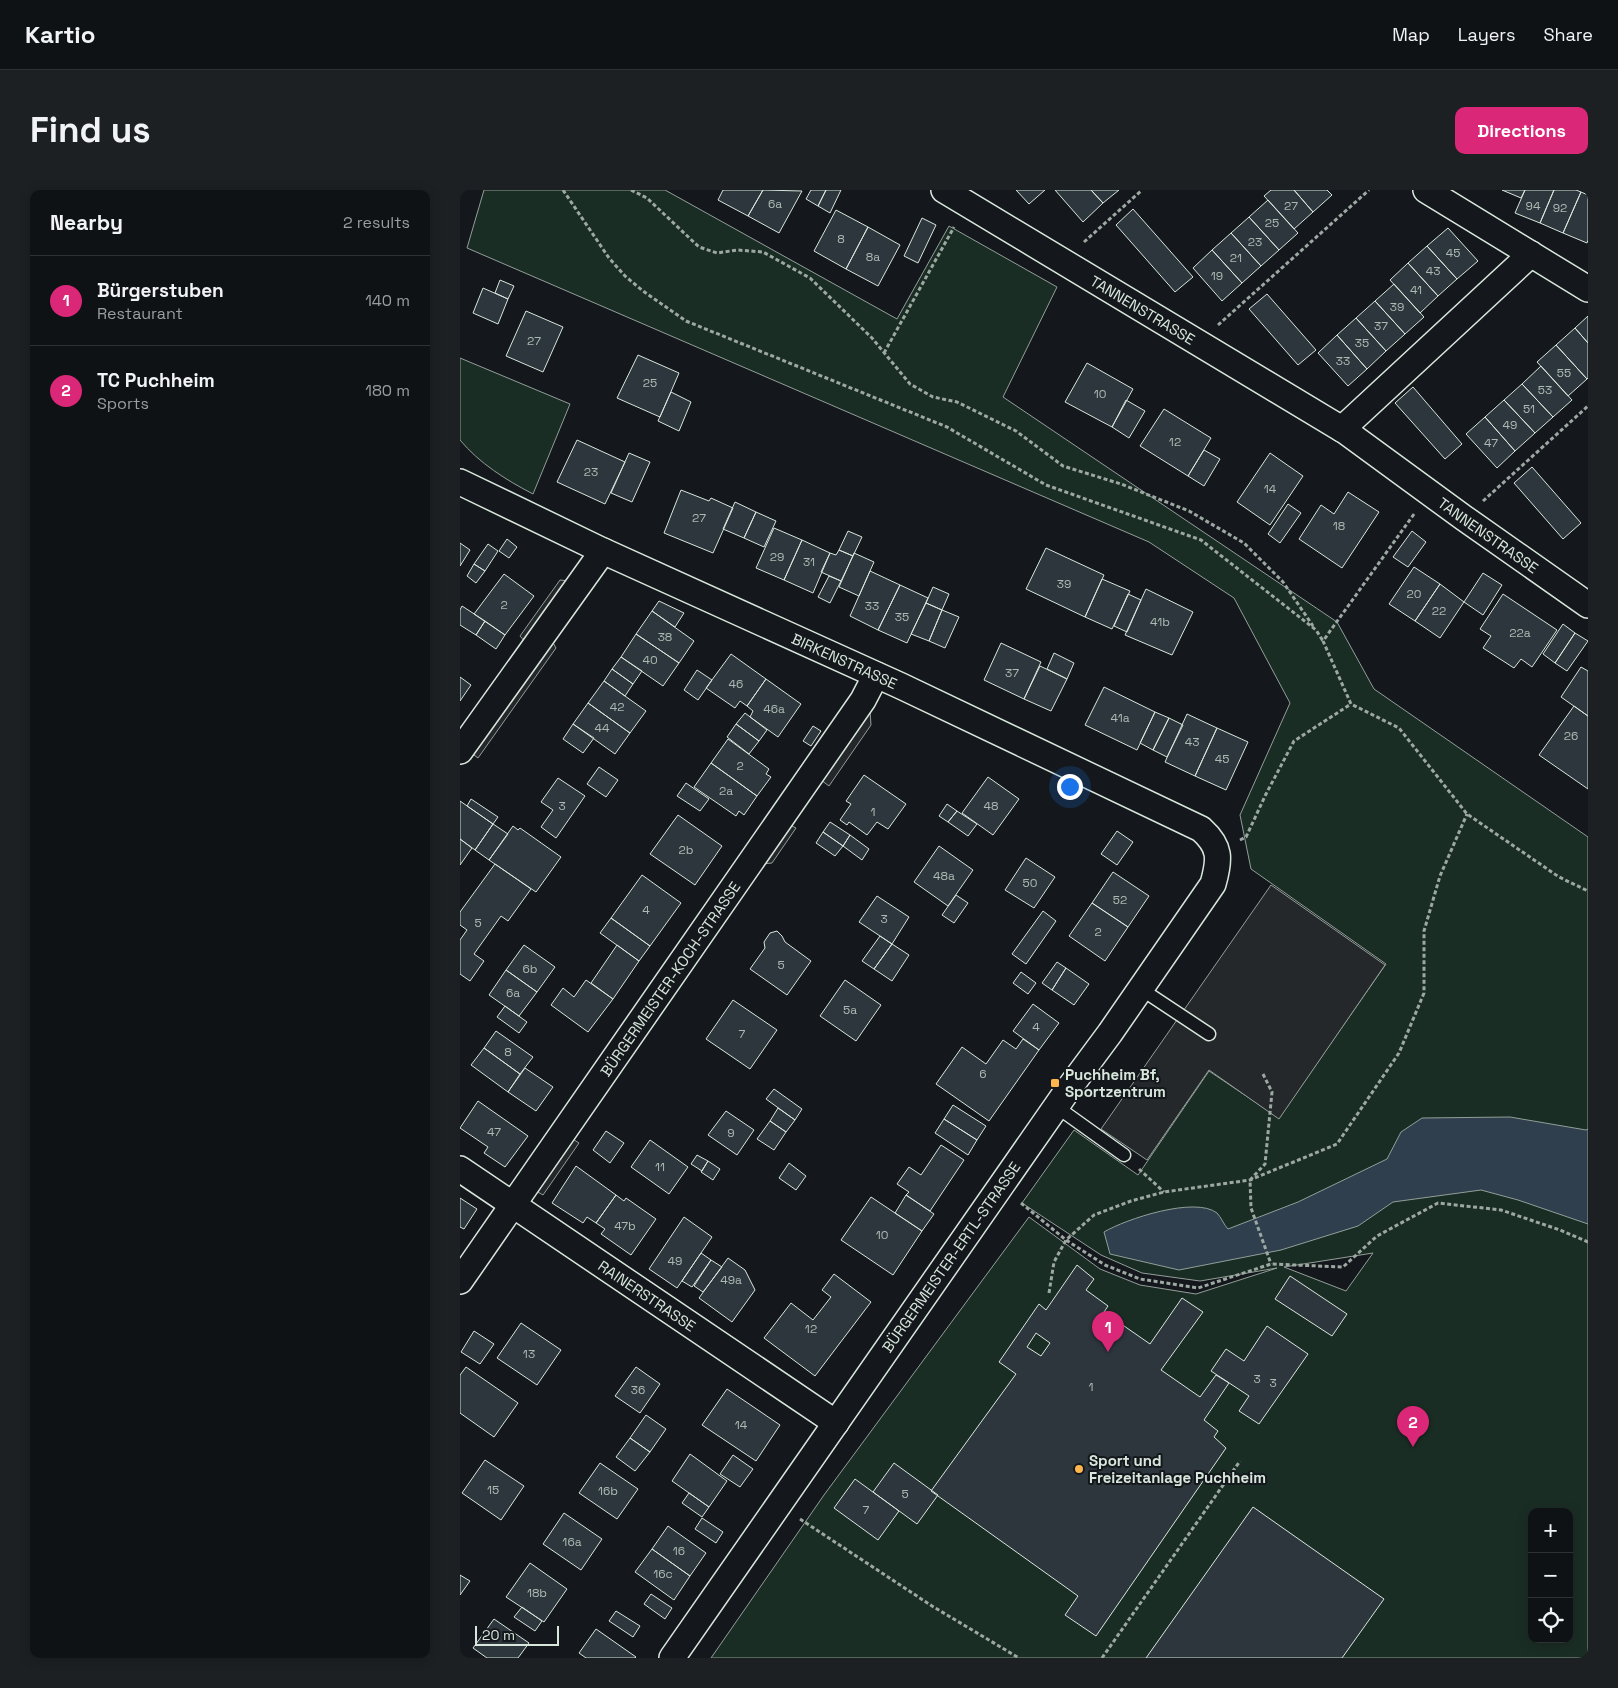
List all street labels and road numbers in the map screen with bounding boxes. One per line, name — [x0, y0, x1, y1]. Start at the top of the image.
street label: TANNENSTRASSE — [1087, 271, 1199, 348]
street label: TANNENSTRASSE — [1434, 493, 1542, 577]
street label: BIRKENSTRASSE — [789, 628, 900, 693]
street label: BÜRGERMEISTER-KOCH-STRASSE — [596, 877, 744, 1080]
street label: BÜRGERMEISTER-ERTL-STRASSE — [878, 1158, 1024, 1356]
street label: RAINERSTRASSE — [595, 1256, 700, 1335]

